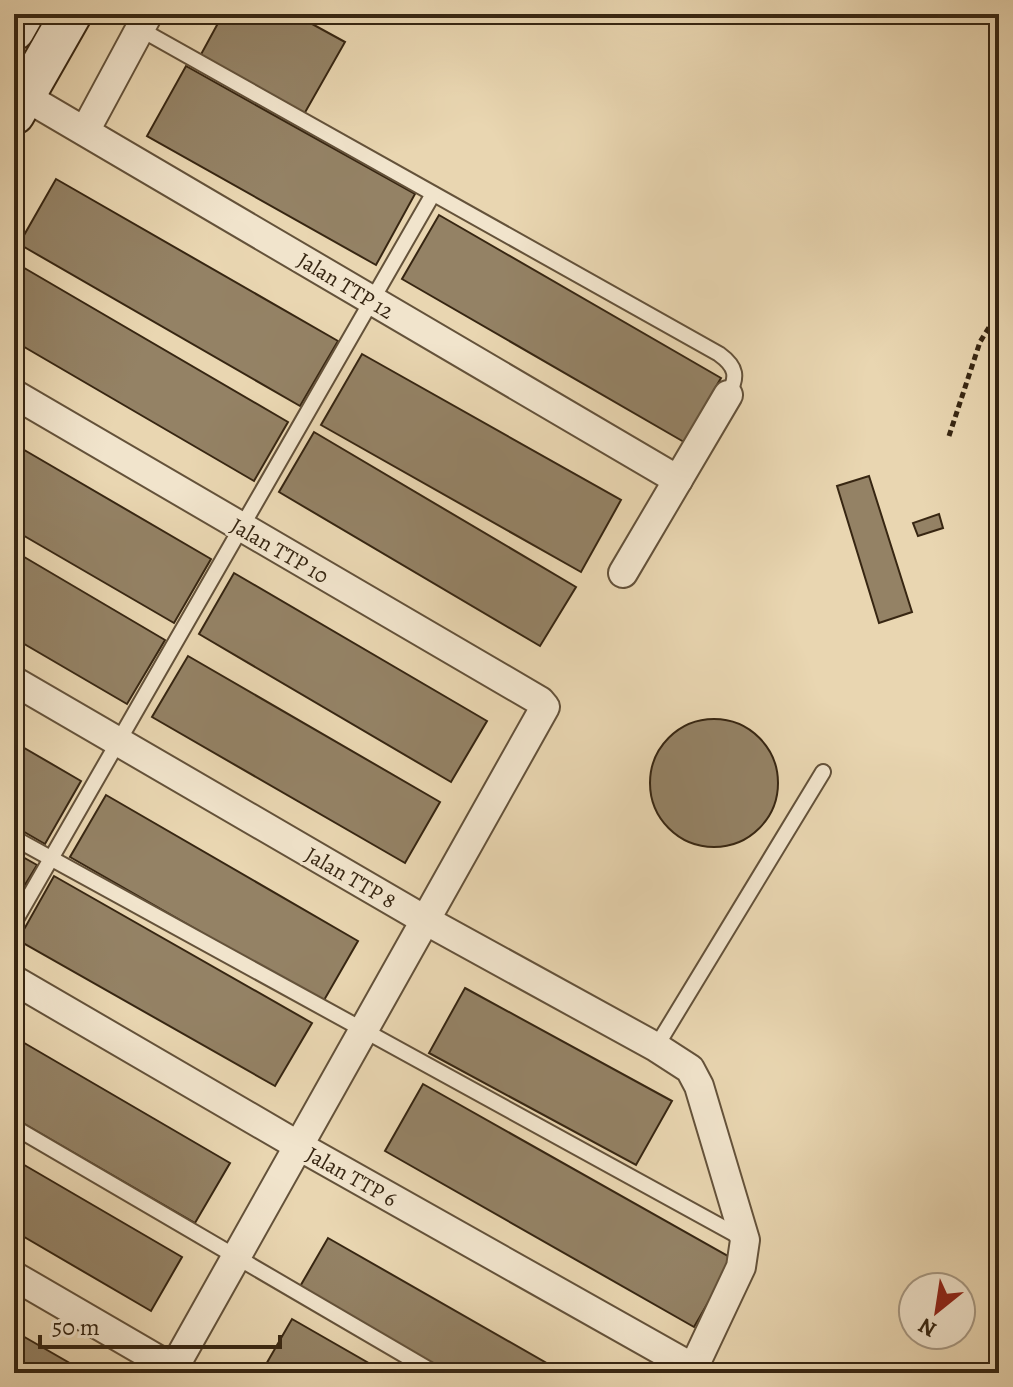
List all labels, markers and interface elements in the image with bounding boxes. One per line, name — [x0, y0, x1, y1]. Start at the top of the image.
street label: Jalan TTP 12 — [292, 245, 399, 326]
street label: Jalan TTP 10 — [225, 511, 334, 591]
street label: Jalan TTP 8 — [300, 840, 401, 916]
street label: Jalan TTP 6 — [301, 1140, 402, 1214]
north arrow — [897, 1271, 977, 1351]
scale bar — [40, 1299, 280, 1349]
text: N — [913, 1310, 942, 1344]
text: 50 m — [52, 1311, 100, 1343]

